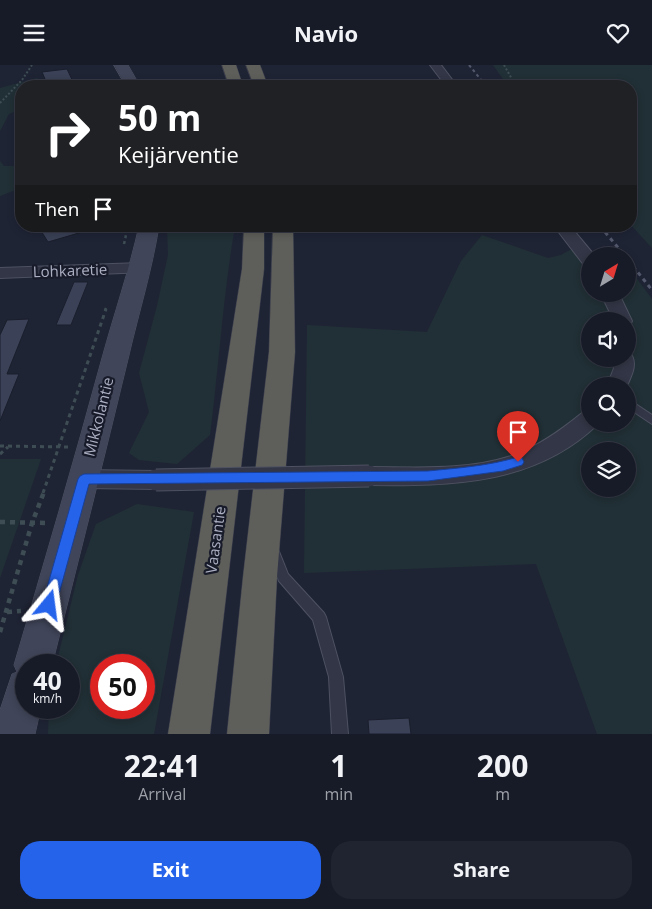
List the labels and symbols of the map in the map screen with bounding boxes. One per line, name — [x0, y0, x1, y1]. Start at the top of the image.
north arrow — [581, 247, 636, 303]
street label: Lohkaretie — [32, 259, 107, 281]
street label: Mikkolantie — [79, 375, 118, 458]
pin — [497, 411, 539, 462]
street label: Vaasantie — [200, 505, 230, 575]
position arrow — [22, 578, 74, 630]
speed limit sign: 50 — [90, 654, 155, 719]

